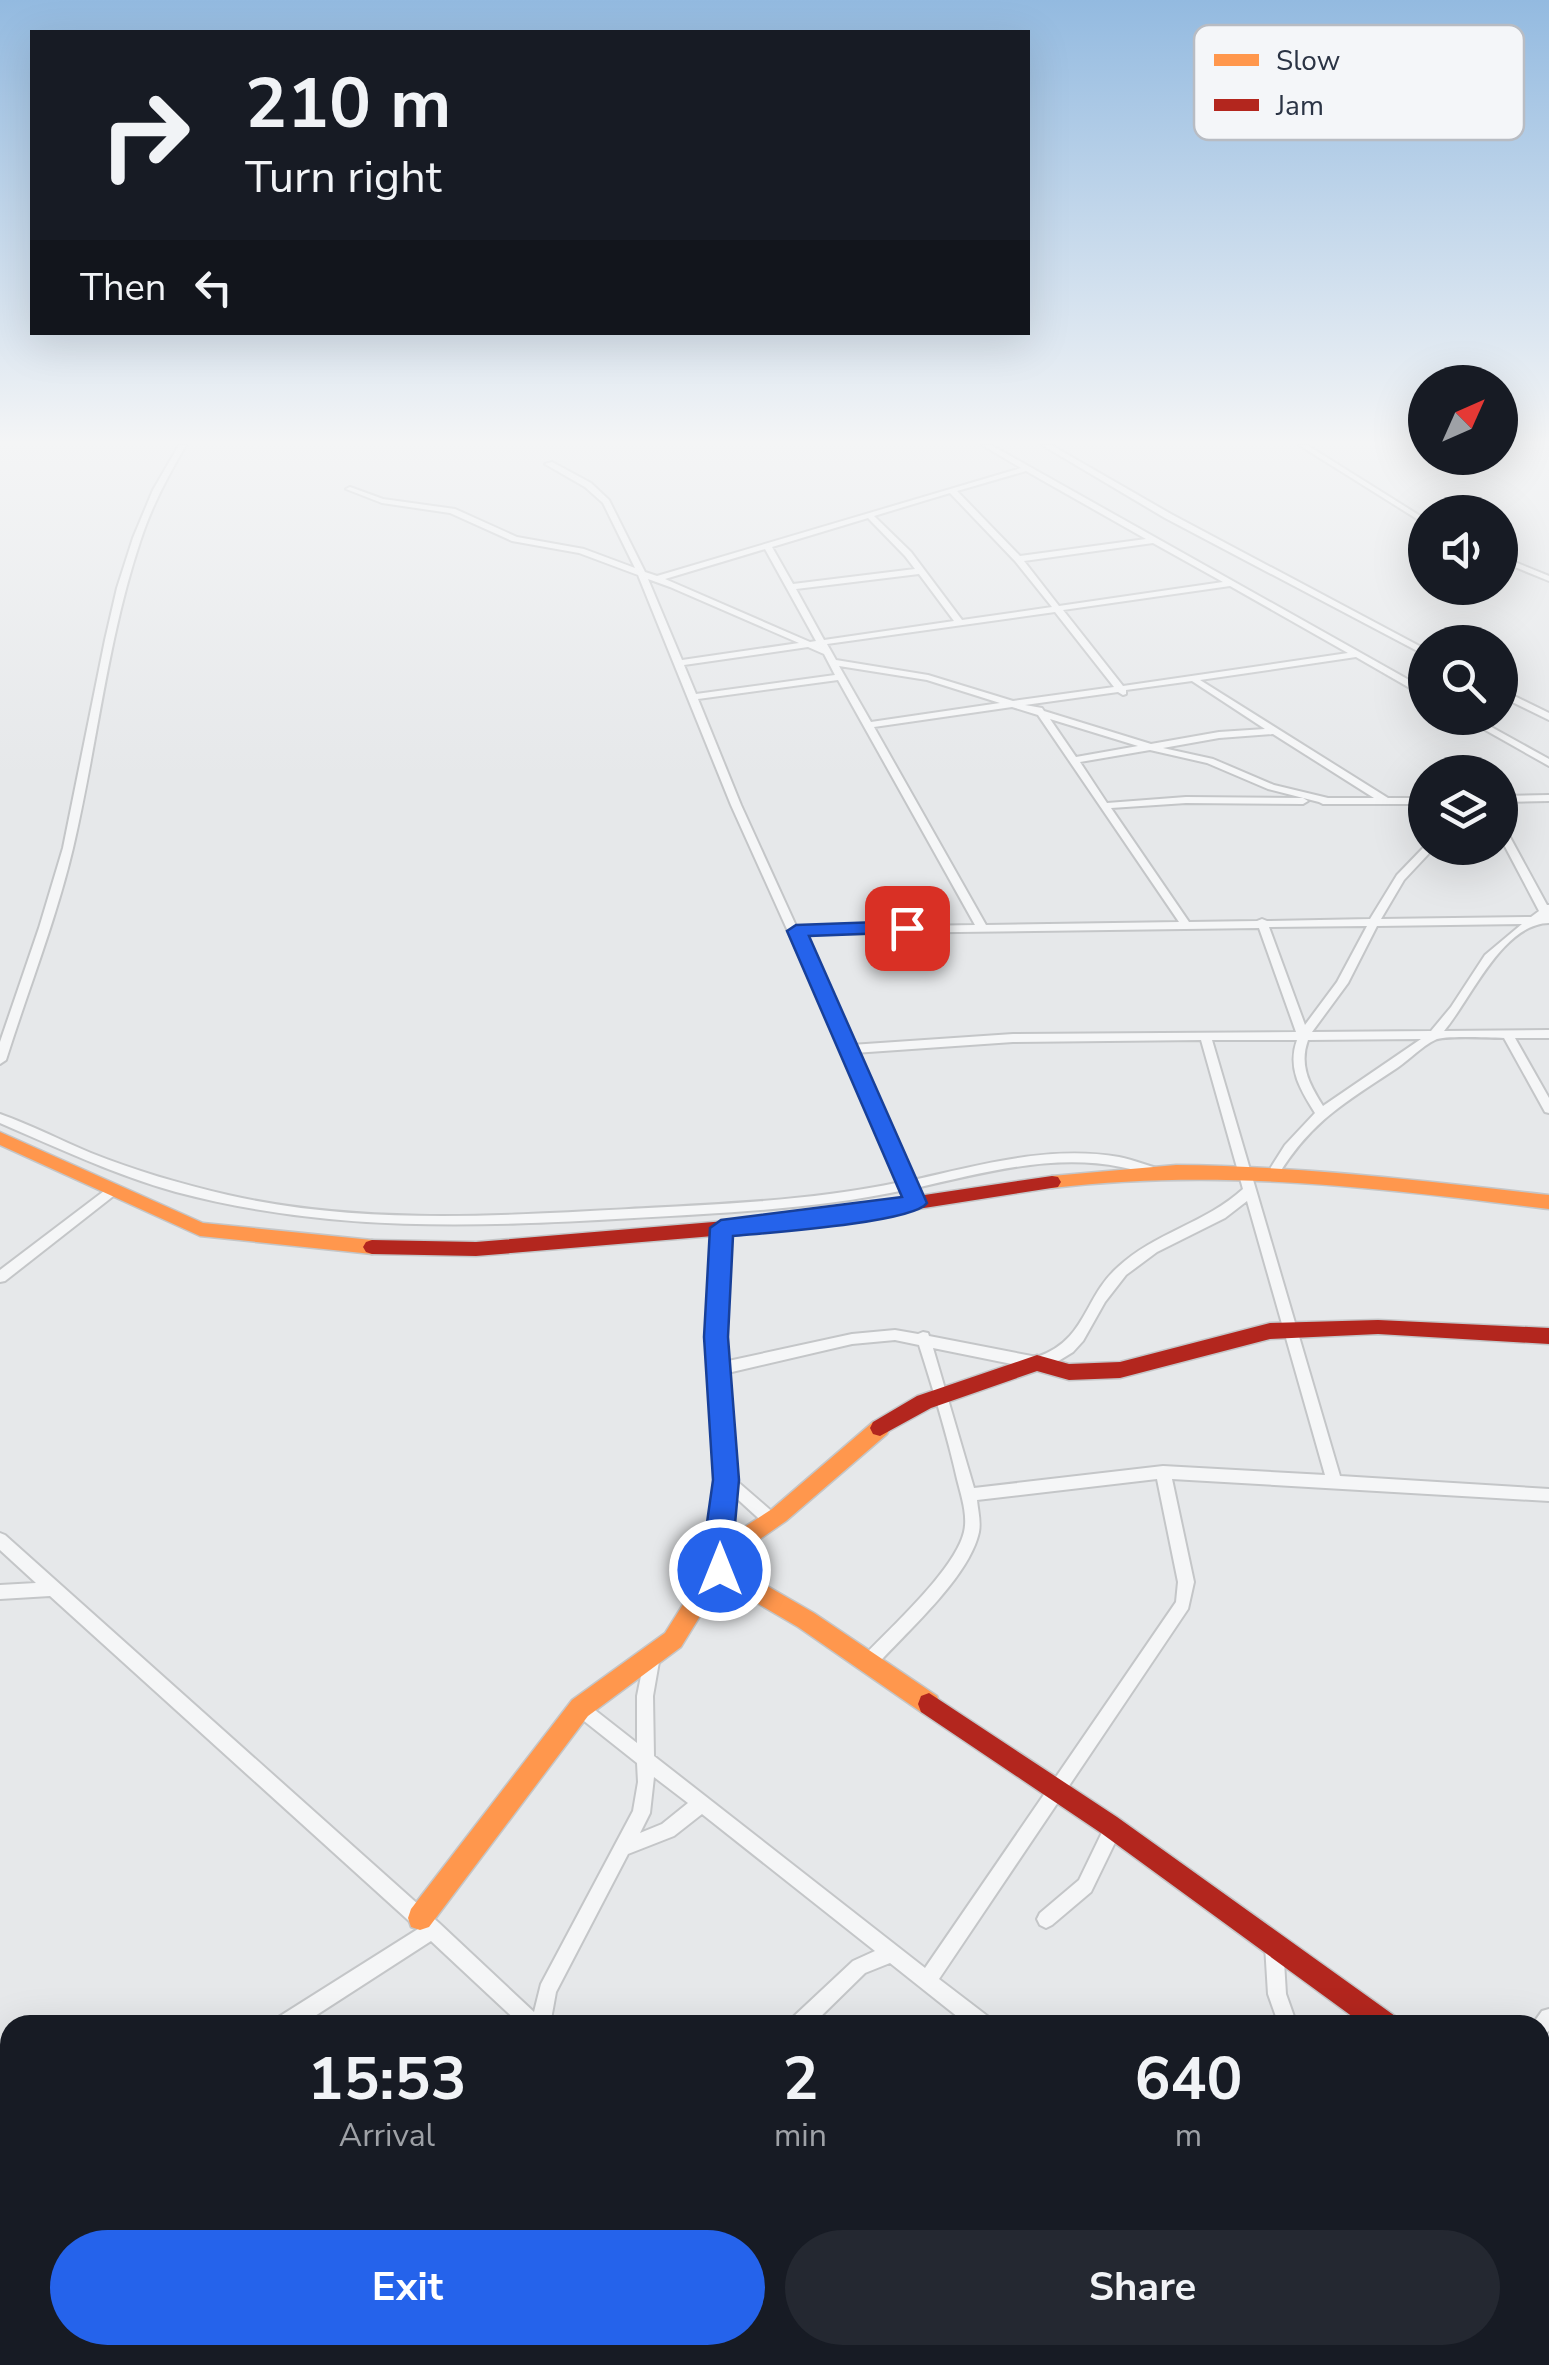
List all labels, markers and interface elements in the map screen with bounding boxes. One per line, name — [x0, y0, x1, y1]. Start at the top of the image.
legend — [1194, 25, 1524, 140]
text: Slow — [1276, 42, 1340, 80]
text: 210 m — [245, 56, 451, 152]
icon: right — [80, 70, 210, 200]
text: Jam — [1275, 87, 1324, 125]
text: Turn right — [245, 147, 442, 208]
icon: left — [186, 260, 241, 315]
text: Then — [80, 262, 166, 313]
north arrow — [1408, 365, 1518, 475]
map controls — [1408, 365, 1518, 865]
button: sound — [1408, 495, 1518, 605]
button: search — [1408, 625, 1518, 735]
button: layers — [1408, 755, 1518, 865]
pin — [865, 886, 950, 971]
icon: arrive — [880, 901, 935, 956]
position arrow — [668, 1518, 772, 1622]
text: 15:53 — [308, 2038, 466, 2120]
text: 2 — [782, 2038, 818, 2120]
text: 640 — [1134, 2038, 1242, 2120]
text: Arrival — [339, 2114, 435, 2157]
text: min — [774, 2114, 827, 2157]
text: m — [1175, 2114, 1202, 2157]
button: Exit — [50, 2230, 765, 2345]
button: Share — [785, 2230, 1500, 2345]

